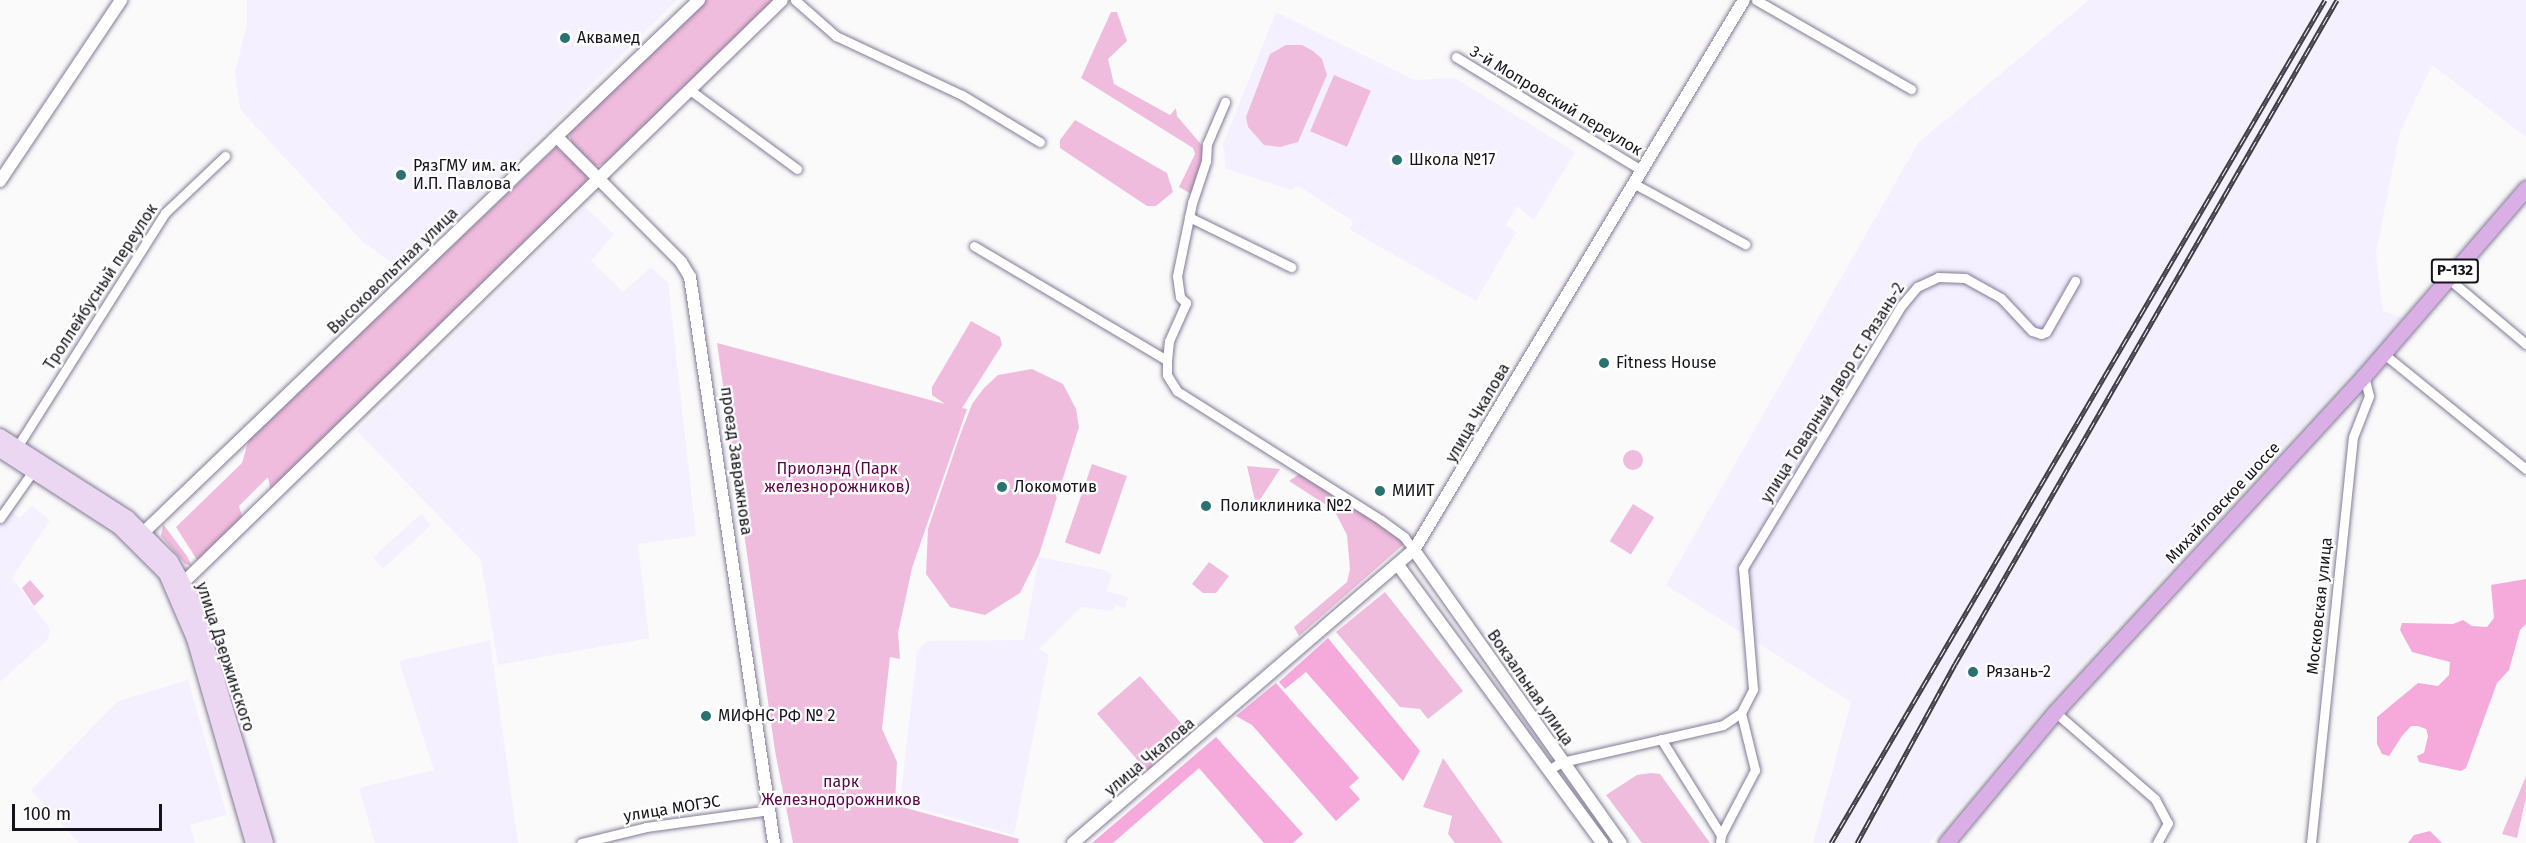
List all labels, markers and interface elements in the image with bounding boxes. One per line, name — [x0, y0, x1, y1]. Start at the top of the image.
place label: Аквамед — [577, 28, 640, 48]
marker: Аквамед — [558, 31, 572, 45]
street label: 3-й Мопровский переулок — [1466, 42, 1646, 160]
place label: Школа №17 — [1409, 150, 1495, 170]
marker: Школа №17 — [1390, 153, 1404, 167]
place label: РязГМУ им. ак. И.П. Павлова — [413, 156, 521, 194]
marker: РязГМУ им. ак. И.П. Павлова — [394, 168, 408, 182]
street label: Троллейбусный переулок — [40, 200, 162, 374]
street label: Высоковольтная улица — [324, 204, 462, 338]
road number: Р-132 — [2430, 259, 2480, 283]
street label: улица Товарный двор ст. Рязань-2 — [1757, 280, 1909, 506]
place label: Fitness House — [1616, 353, 1716, 373]
marker: Fitness House — [1597, 356, 1611, 370]
street label: улица Чкалова — [1442, 360, 1514, 466]
street label: проезд Завражнова — [716, 386, 756, 536]
street label: Михайловское шоссе — [2162, 438, 2284, 568]
park label: Приолэнд (Парк железнорожников) — [764, 459, 910, 497]
place label: Локомотив — [1014, 477, 1097, 497]
marker: Локомотив — [995, 480, 1009, 494]
place label: МИИТ — [1392, 481, 1435, 501]
marker: МИИТ — [1373, 484, 1387, 498]
place label: Поликлиника №2 — [1220, 496, 1352, 516]
marker: Поликлиника №2 — [1197, 497, 1215, 515]
street label: Московская улица — [2303, 536, 2337, 676]
street label: улица Дзержинского — [192, 580, 258, 734]
street label: Вокзальная улица — [1483, 626, 1577, 750]
place label: Рязань-2 — [1986, 662, 2051, 682]
marker: Рязань-2 — [1964, 663, 1982, 681]
place label: МИФНС РФ № 2 — [718, 706, 835, 726]
marker: МИФНС РФ № 2 — [699, 709, 713, 723]
street label: улица Чкалова — [1101, 714, 1199, 800]
park label: парк Железнодорожников — [761, 772, 921, 810]
scale bar — [15, 792, 165, 830]
street label: улица МОГЭС — [622, 792, 722, 826]
text: 100 m — [23, 803, 71, 825]

